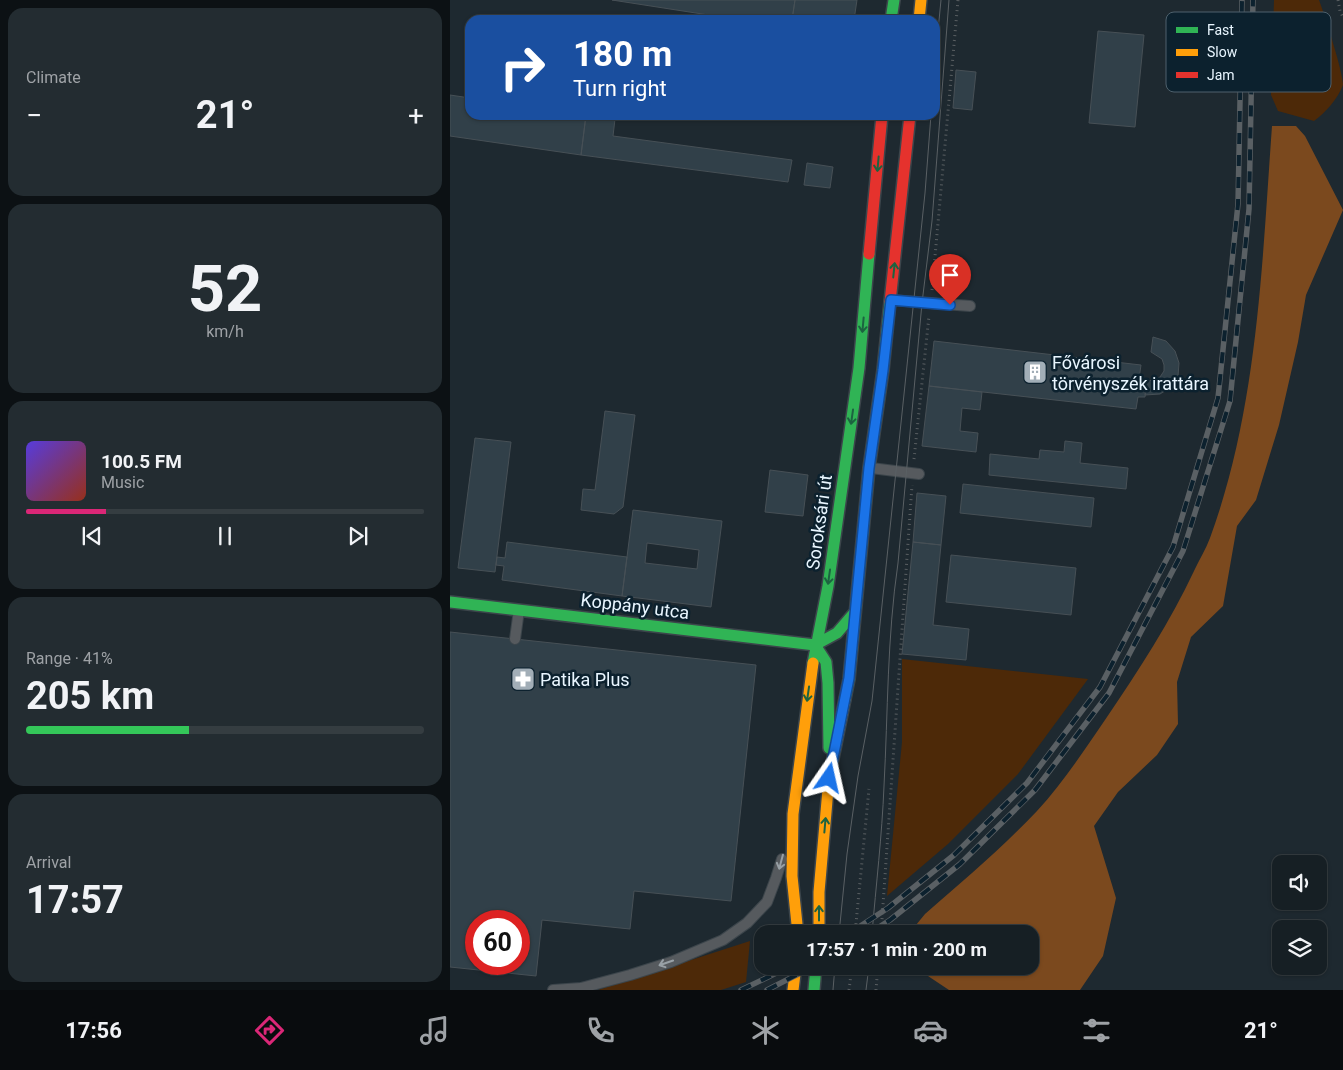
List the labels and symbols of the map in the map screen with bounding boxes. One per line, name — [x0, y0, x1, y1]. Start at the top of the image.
legend — [1166, 12, 1331, 92]
text: Fast — [1207, 22, 1234, 38]
text: Slow — [1207, 44, 1238, 60]
text: Jam — [1207, 67, 1235, 83]
one-way arrow — [873, 155, 883, 171]
pin — [929, 254, 971, 305]
one-way arrow — [889, 262, 899, 278]
one-way arrow — [858, 317, 868, 333]
place label: Fővárosi törvényszék irattára — [1052, 352, 1209, 394]
building icon: Fővárosi törvényszék irattára — [1022, 359, 1048, 385]
one-way arrow — [847, 408, 857, 424]
street label: Soroksári út — [802, 473, 836, 571]
one-way arrow — [824, 569, 834, 585]
street label: Koppány utca — [579, 589, 691, 623]
pharmacy icon: Patika Plus — [510, 666, 536, 692]
place label: Patika Plus — [540, 669, 630, 690]
one-way arrow — [803, 685, 813, 701]
position arrow — [802, 751, 854, 803]
one-way arrow — [820, 818, 830, 834]
one-way arrow — [776, 853, 785, 869]
one-way arrow — [814, 905, 824, 921]
speed limit sign: 60 — [465, 910, 530, 975]
one-way arrow — [659, 959, 675, 969]

